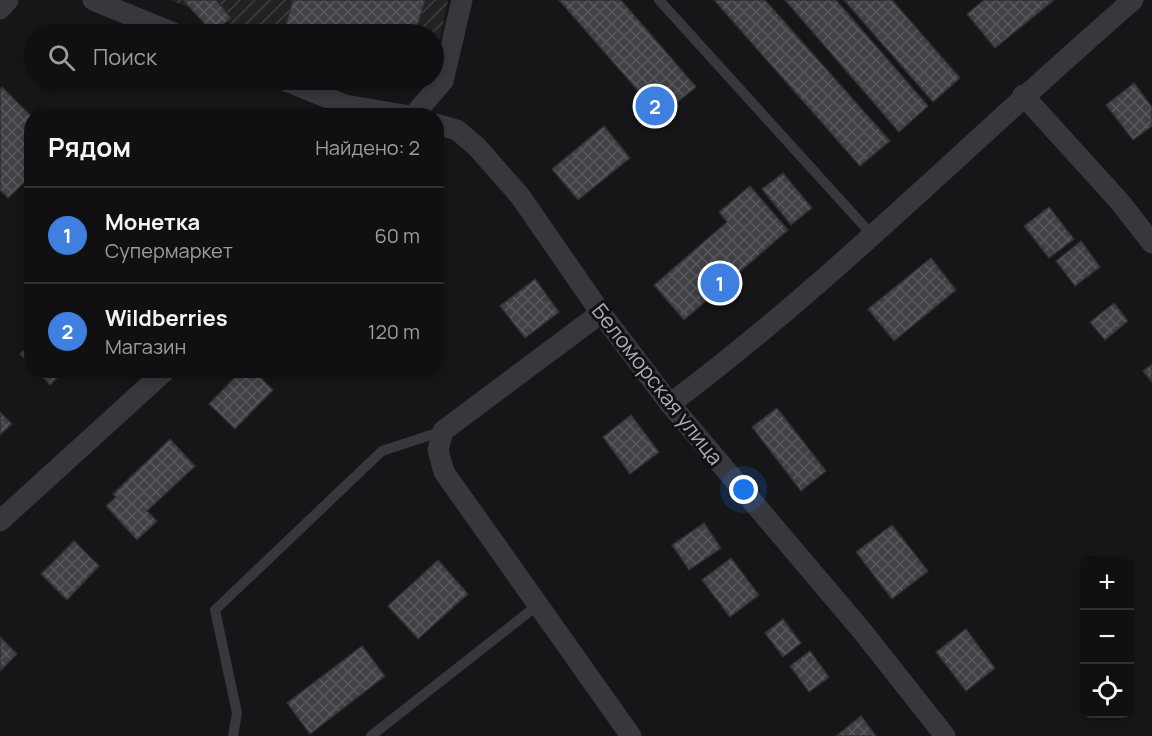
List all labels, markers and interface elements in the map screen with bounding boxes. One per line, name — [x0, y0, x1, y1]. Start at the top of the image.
search box — [24, 24, 444, 90]
icon: search — [45, 41, 78, 74]
text: Поиск — [93, 42, 157, 72]
pin: 2 — [636, 84, 674, 128]
text: Рядом — [48, 129, 131, 165]
text: Найдено: 2 — [315, 134, 420, 161]
text: Монетка — [105, 207, 200, 237]
text: 1 — [63, 222, 72, 249]
text: 60 m — [374, 222, 420, 249]
text: Супермаркет — [105, 237, 233, 264]
pin: 1 — [700, 260, 740, 306]
street label: Беломорская улица — [586, 297, 730, 471]
text: Wildberries — [105, 303, 228, 333]
text: 2 — [62, 318, 73, 345]
text: 120 m — [368, 318, 420, 345]
text: Магазин — [105, 333, 186, 360]
your location — [729, 475, 758, 504]
map controls — [1080, 556, 1134, 718]
button: + — [1080, 556, 1134, 610]
button: − — [1080, 610, 1134, 664]
button: locate — [1080, 664, 1134, 718]

